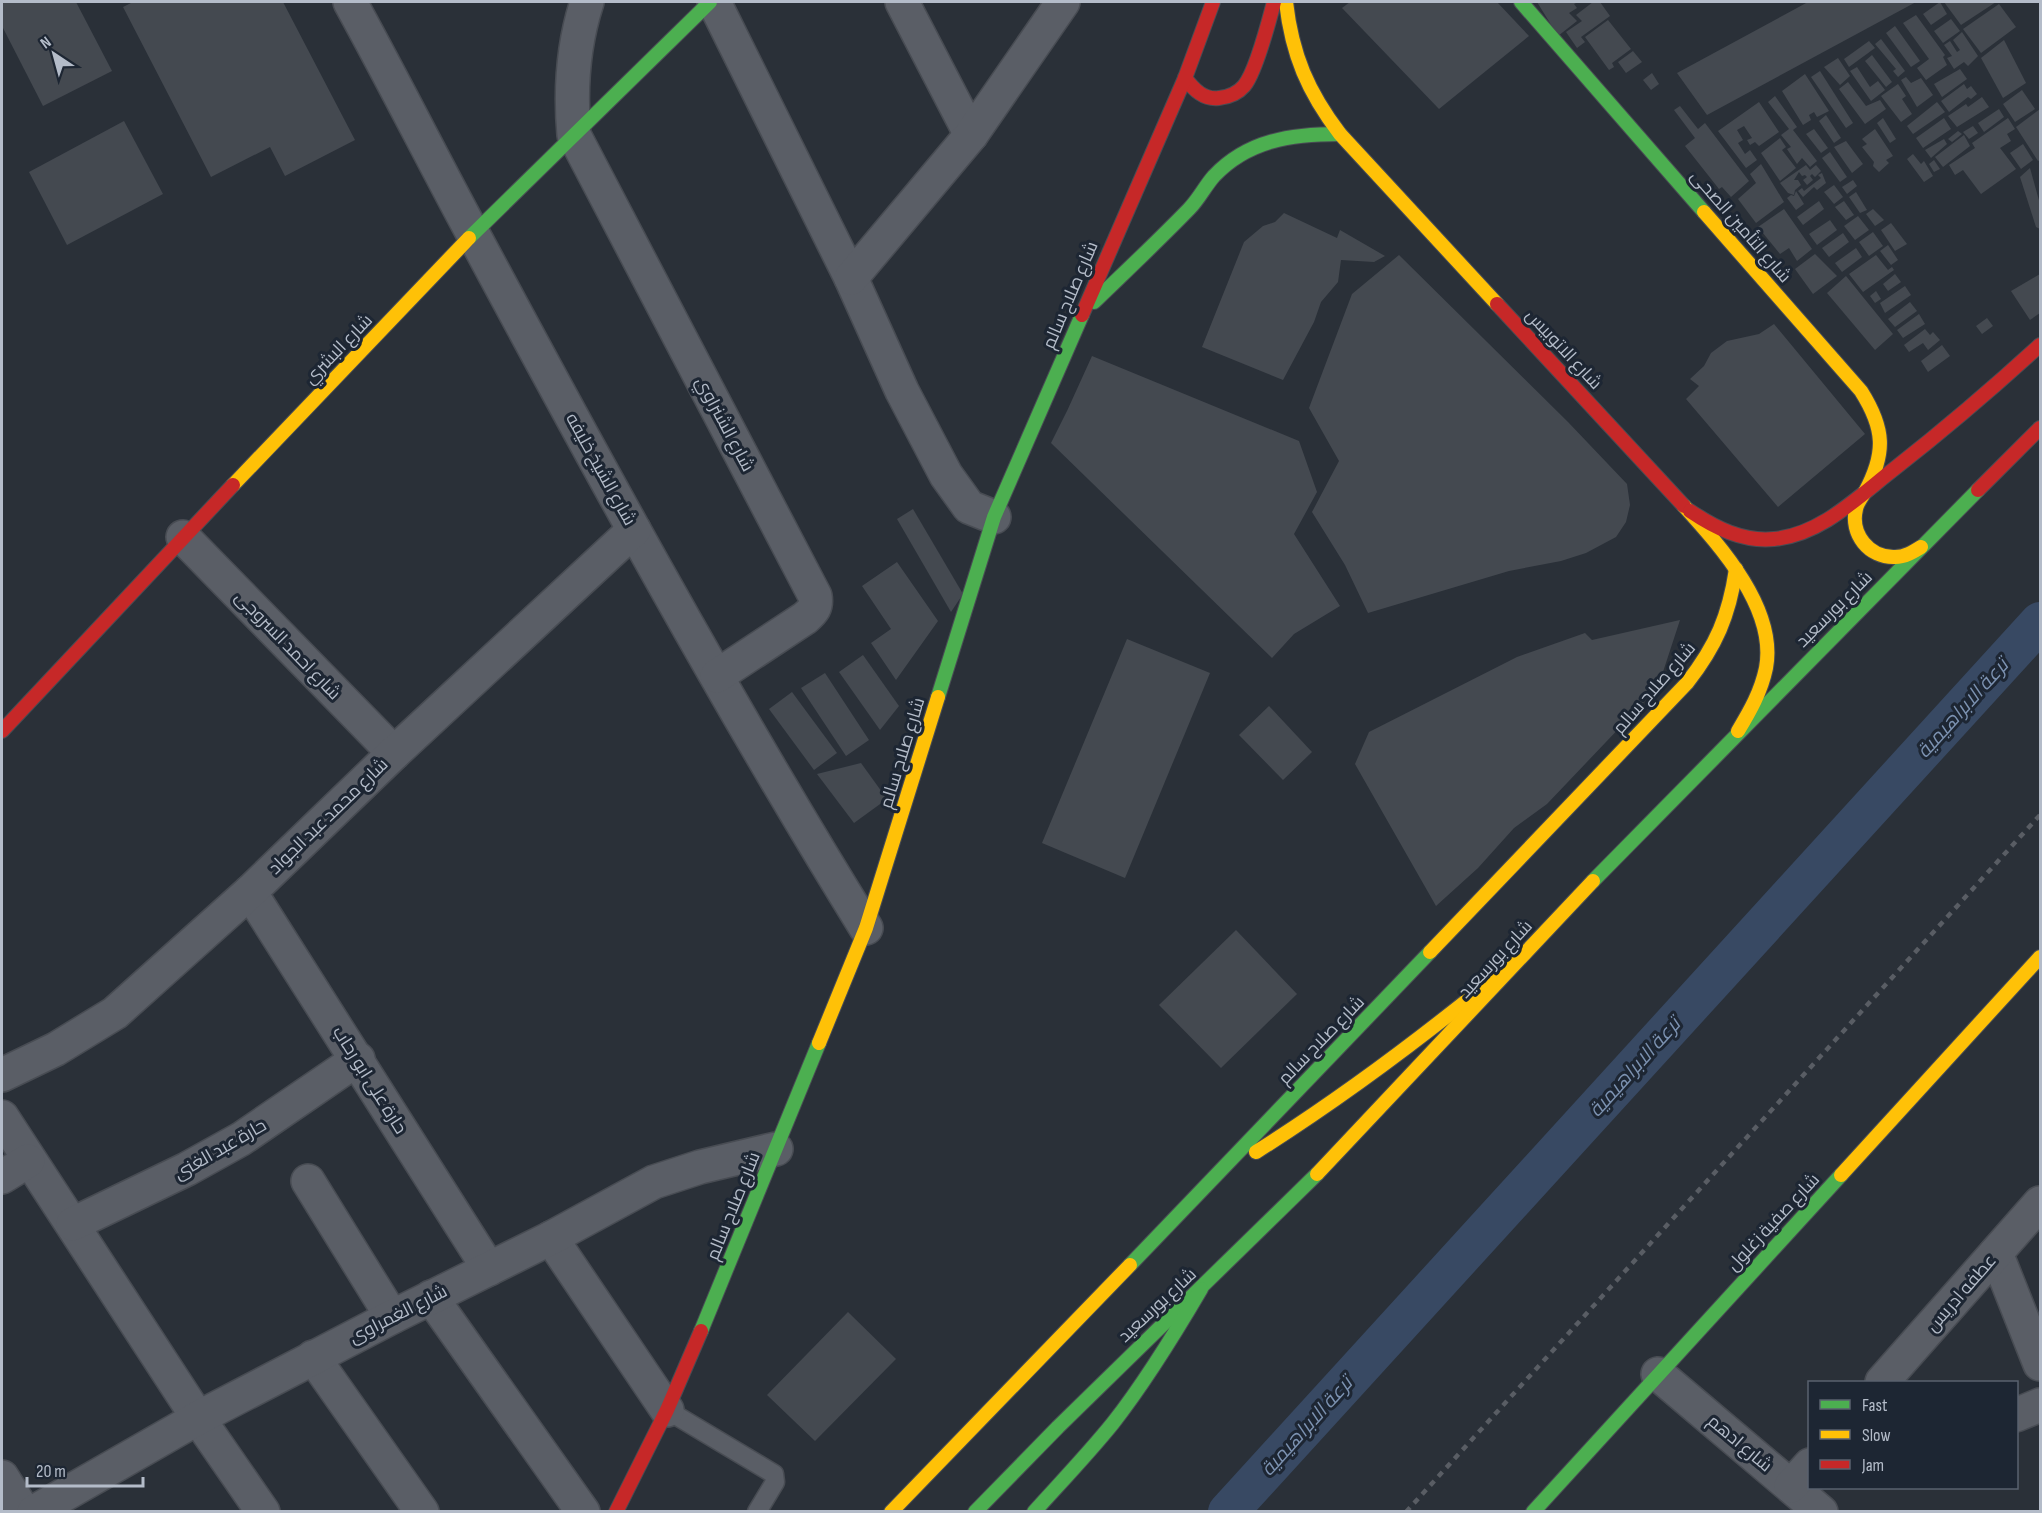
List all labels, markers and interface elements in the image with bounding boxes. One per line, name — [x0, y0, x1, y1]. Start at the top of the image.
north arrow — [24, 24, 84, 84]
text: N — [37, 33, 55, 53]
street label: شارع التأمين الصحى — [1685, 165, 1796, 288]
street label: شارع صلاح سالم — [1038, 238, 1103, 353]
street label: شارع الاتوبيس — [1520, 305, 1606, 394]
street label: شارع البشري — [300, 310, 379, 391]
street label: شارع الشنراوي — [688, 373, 758, 477]
street label: شارع الشيخ خليفه — [560, 409, 640, 530]
street label: شارع بورسعيد — [1792, 567, 1877, 652]
street label: شارع احمد السروجى — [230, 587, 345, 705]
street label: شارع صلاح سالم — [1609, 638, 1701, 739]
water label: ترعة الابراهيمية — [1912, 651, 2016, 763]
street label: شارع صلاح سالم — [876, 695, 930, 811]
street label: شارع محمد عبد الجواد — [264, 754, 393, 879]
street label: شارع بورسعيد — [1454, 916, 1538, 1003]
street label: شارع صلاح سالم — [1274, 992, 1370, 1090]
water label: ترعة الابراهيمية — [1584, 1010, 1688, 1122]
street label: حارة على ابو رحاب — [328, 1023, 411, 1138]
street label: حارة عبد الغنى — [170, 1115, 270, 1184]
street label: شارع صلاح سالم — [702, 1149, 766, 1264]
street label: شارع صفية زغلول — [1723, 1169, 1825, 1276]
street label: عطفه ادريس — [1922, 1250, 2001, 1336]
street label: شارع بورسعيد — [1114, 1264, 1201, 1348]
street label: شارع الغمراوى — [346, 1281, 451, 1349]
water label: ترعة الابراهيمية — [1256, 1369, 1360, 1481]
legend — [1808, 1381, 2018, 1489]
text: Fast — [1862, 1395, 1888, 1416]
street label: شارع ادهم — [1703, 1410, 1776, 1477]
text: Slow — [1862, 1425, 1891, 1446]
scale bar — [27, 1450, 142, 1488]
text: Jam — [1861, 1455, 1884, 1476]
text: 20 m — [36, 1461, 66, 1482]

